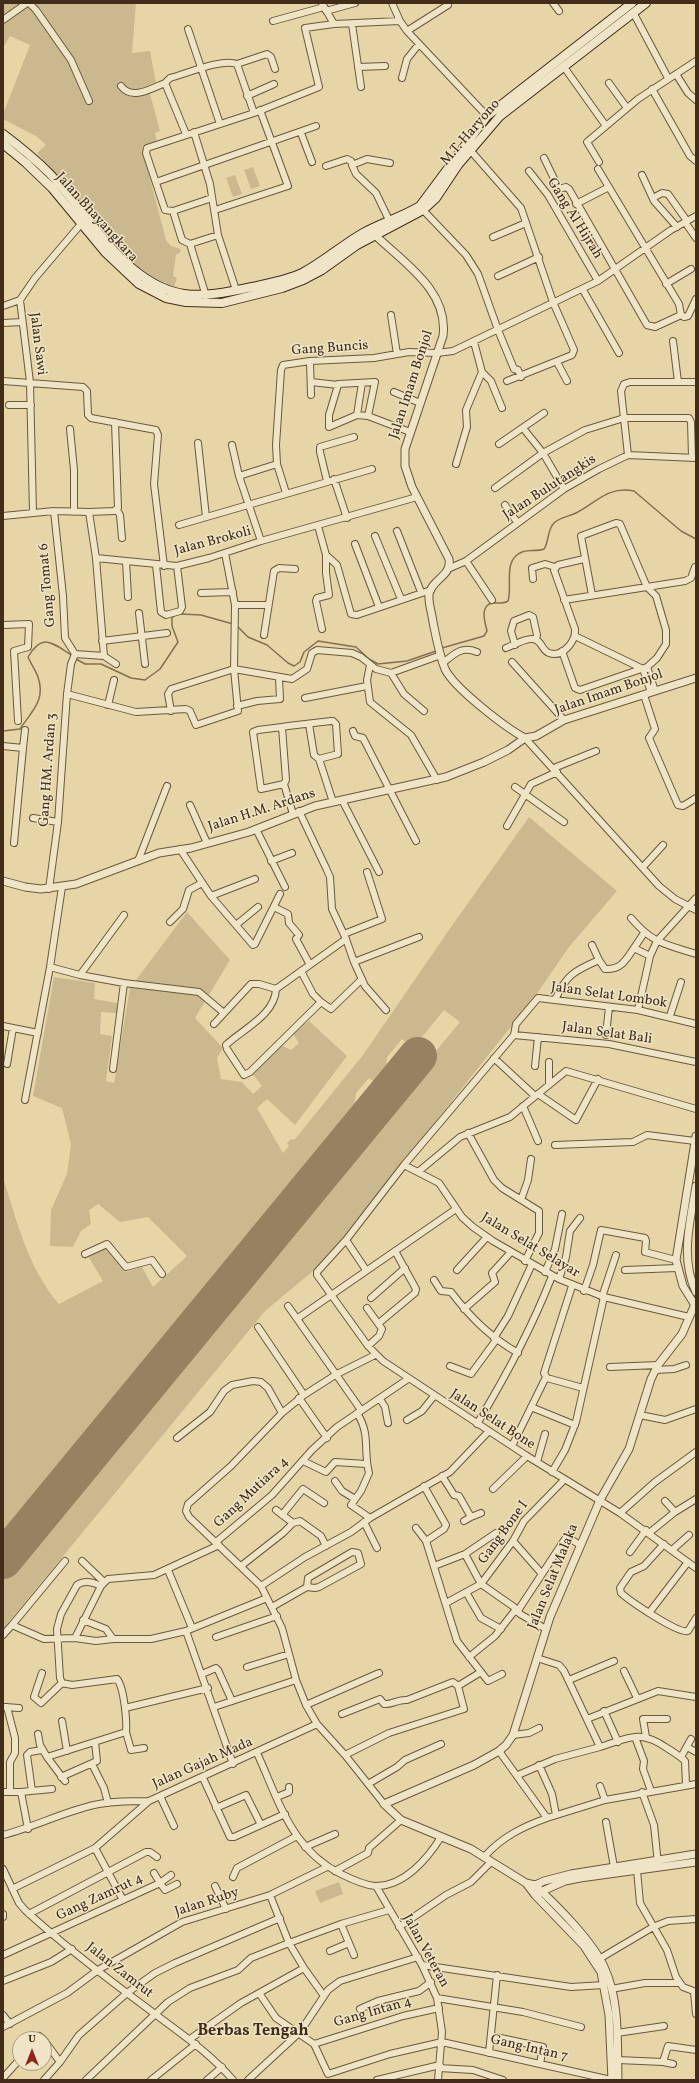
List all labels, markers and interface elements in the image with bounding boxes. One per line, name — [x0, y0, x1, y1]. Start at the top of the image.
street label: M.T. Haryono — [438, 96, 504, 170]
street label: Jalan Bhayangkara — [51, 170, 141, 266]
street label: Gang Al Hijrah — [542, 175, 606, 263]
street label: Jalan Sawi — [25, 312, 49, 376]
street label: Jalan Imam Bonjol — [386, 328, 438, 442]
street label: Gang Buncis — [291, 338, 369, 360]
street label: Jalan Bulutangkis — [500, 452, 600, 524]
street label: Jalan Brokoli — [173, 524, 253, 560]
street label: Gang Tomat 6 — [36, 542, 60, 628]
street label: Jalan Imam Bonjol — [553, 667, 665, 719]
street label: Gang HM. Ardan 3 — [37, 712, 61, 828]
street label: Jalan H.M. Ardans — [206, 786, 318, 836]
street label: Jalan Selat Lombok — [550, 980, 668, 1012]
street label: Jalan Selat Bali — [561, 1019, 653, 1049]
street label: Jalan Selat Selayar — [477, 1210, 583, 1282]
street label: Jalan Selat Bone — [446, 1386, 538, 1454]
street label: Gang Mutiara 4 — [211, 1454, 293, 1532]
street label: Gang Bone I — [475, 1498, 533, 1568]
street label: Jalan Selat Malaka — [525, 1522, 583, 1632]
street label: Jalan Gajah Mada — [150, 1734, 256, 1794]
street label: Gang Zamrut 4 — [54, 1871, 146, 1925]
street label: Jalan Ruby — [173, 1885, 241, 1921]
street label: Jalan Veteran — [398, 1911, 452, 1991]
street label: Jalan Zamrut — [82, 1940, 156, 2002]
street label: Gang Intan 4 — [332, 1994, 414, 2032]
district label: Berbas Tengah — [197, 2022, 309, 2042]
north arrow — [12, 2031, 52, 2071]
text: U — [28, 2032, 36, 2047]
street label: Gang Intan 7 — [489, 2032, 569, 2066]

